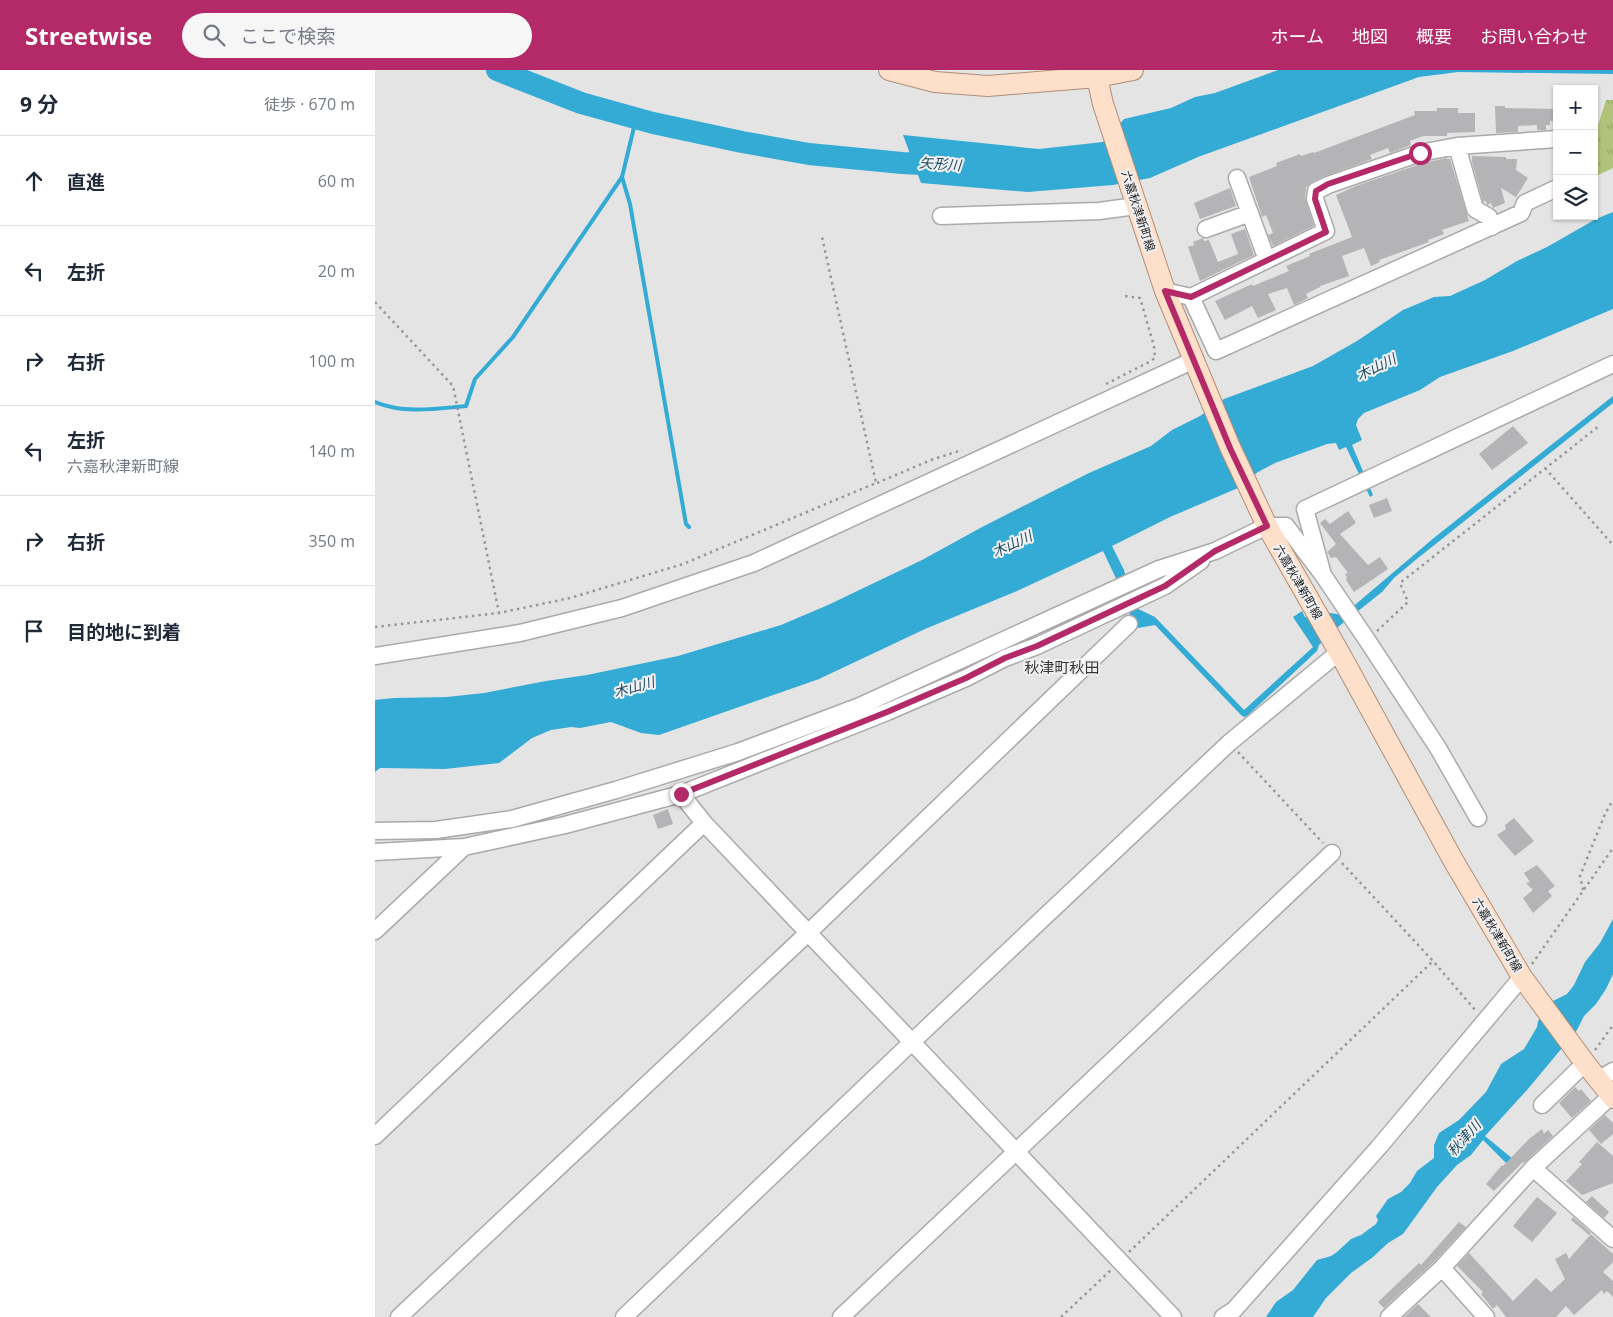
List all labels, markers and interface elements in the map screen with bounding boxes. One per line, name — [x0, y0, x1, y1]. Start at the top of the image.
search box — [182, 13, 532, 58]
text: Streetwise — [25, 19, 152, 52]
icon: search — [200, 21, 228, 49]
text: ここで検索 — [240, 23, 335, 49]
text: ホーム — [1271, 24, 1324, 48]
text: 地図 — [1352, 24, 1388, 48]
text: 概要 — [1416, 24, 1452, 48]
text: お問い合わせ — [1480, 24, 1588, 48]
map controls — [1553, 85, 1598, 220]
button: + — [1553, 85, 1598, 130]
text: 9 分 — [20, 90, 58, 118]
text: 徒歩 · 670 m — [264, 93, 355, 115]
button: − — [1553, 130, 1598, 175]
route start — [1409, 142, 1432, 165]
water label: 矢形川 — [918, 153, 964, 175]
icon: ahead — [20, 167, 48, 195]
street label: 六嘉秋津新町線 — [1117, 168, 1160, 253]
text: 直進 — [67, 169, 105, 195]
text: 60 m — [318, 170, 355, 192]
button: layers — [1553, 175, 1598, 220]
icon: left — [20, 257, 48, 285]
text: 左折 — [67, 259, 105, 285]
text: 20 m — [318, 260, 355, 282]
icon: right — [20, 347, 48, 375]
water label: 木山川 — [1353, 348, 1401, 384]
text: 右折 — [67, 349, 105, 375]
text: 100 m — [309, 350, 355, 372]
text: 左折 — [67, 427, 105, 453]
icon: left — [20, 437, 48, 465]
text: 140 m — [309, 440, 355, 462]
text: 六嘉秋津新町線 — [67, 455, 179, 477]
water label: 木山川 — [989, 525, 1037, 561]
icon: right — [20, 527, 48, 555]
text: 右折 — [67, 529, 105, 555]
text: 350 m — [309, 530, 355, 552]
street label: 六嘉秋津新町線 — [1270, 541, 1327, 622]
icon: arrive — [20, 617, 48, 645]
text: 目的地に到着 — [67, 619, 181, 645]
district label: 秋津町秋田 — [1024, 657, 1100, 677]
water label: 木山川 — [611, 671, 659, 701]
route end — [670, 783, 693, 806]
street label: 六嘉秋津新町線 — [1469, 894, 1526, 975]
water label: 秋津川 — [1443, 1114, 1486, 1160]

